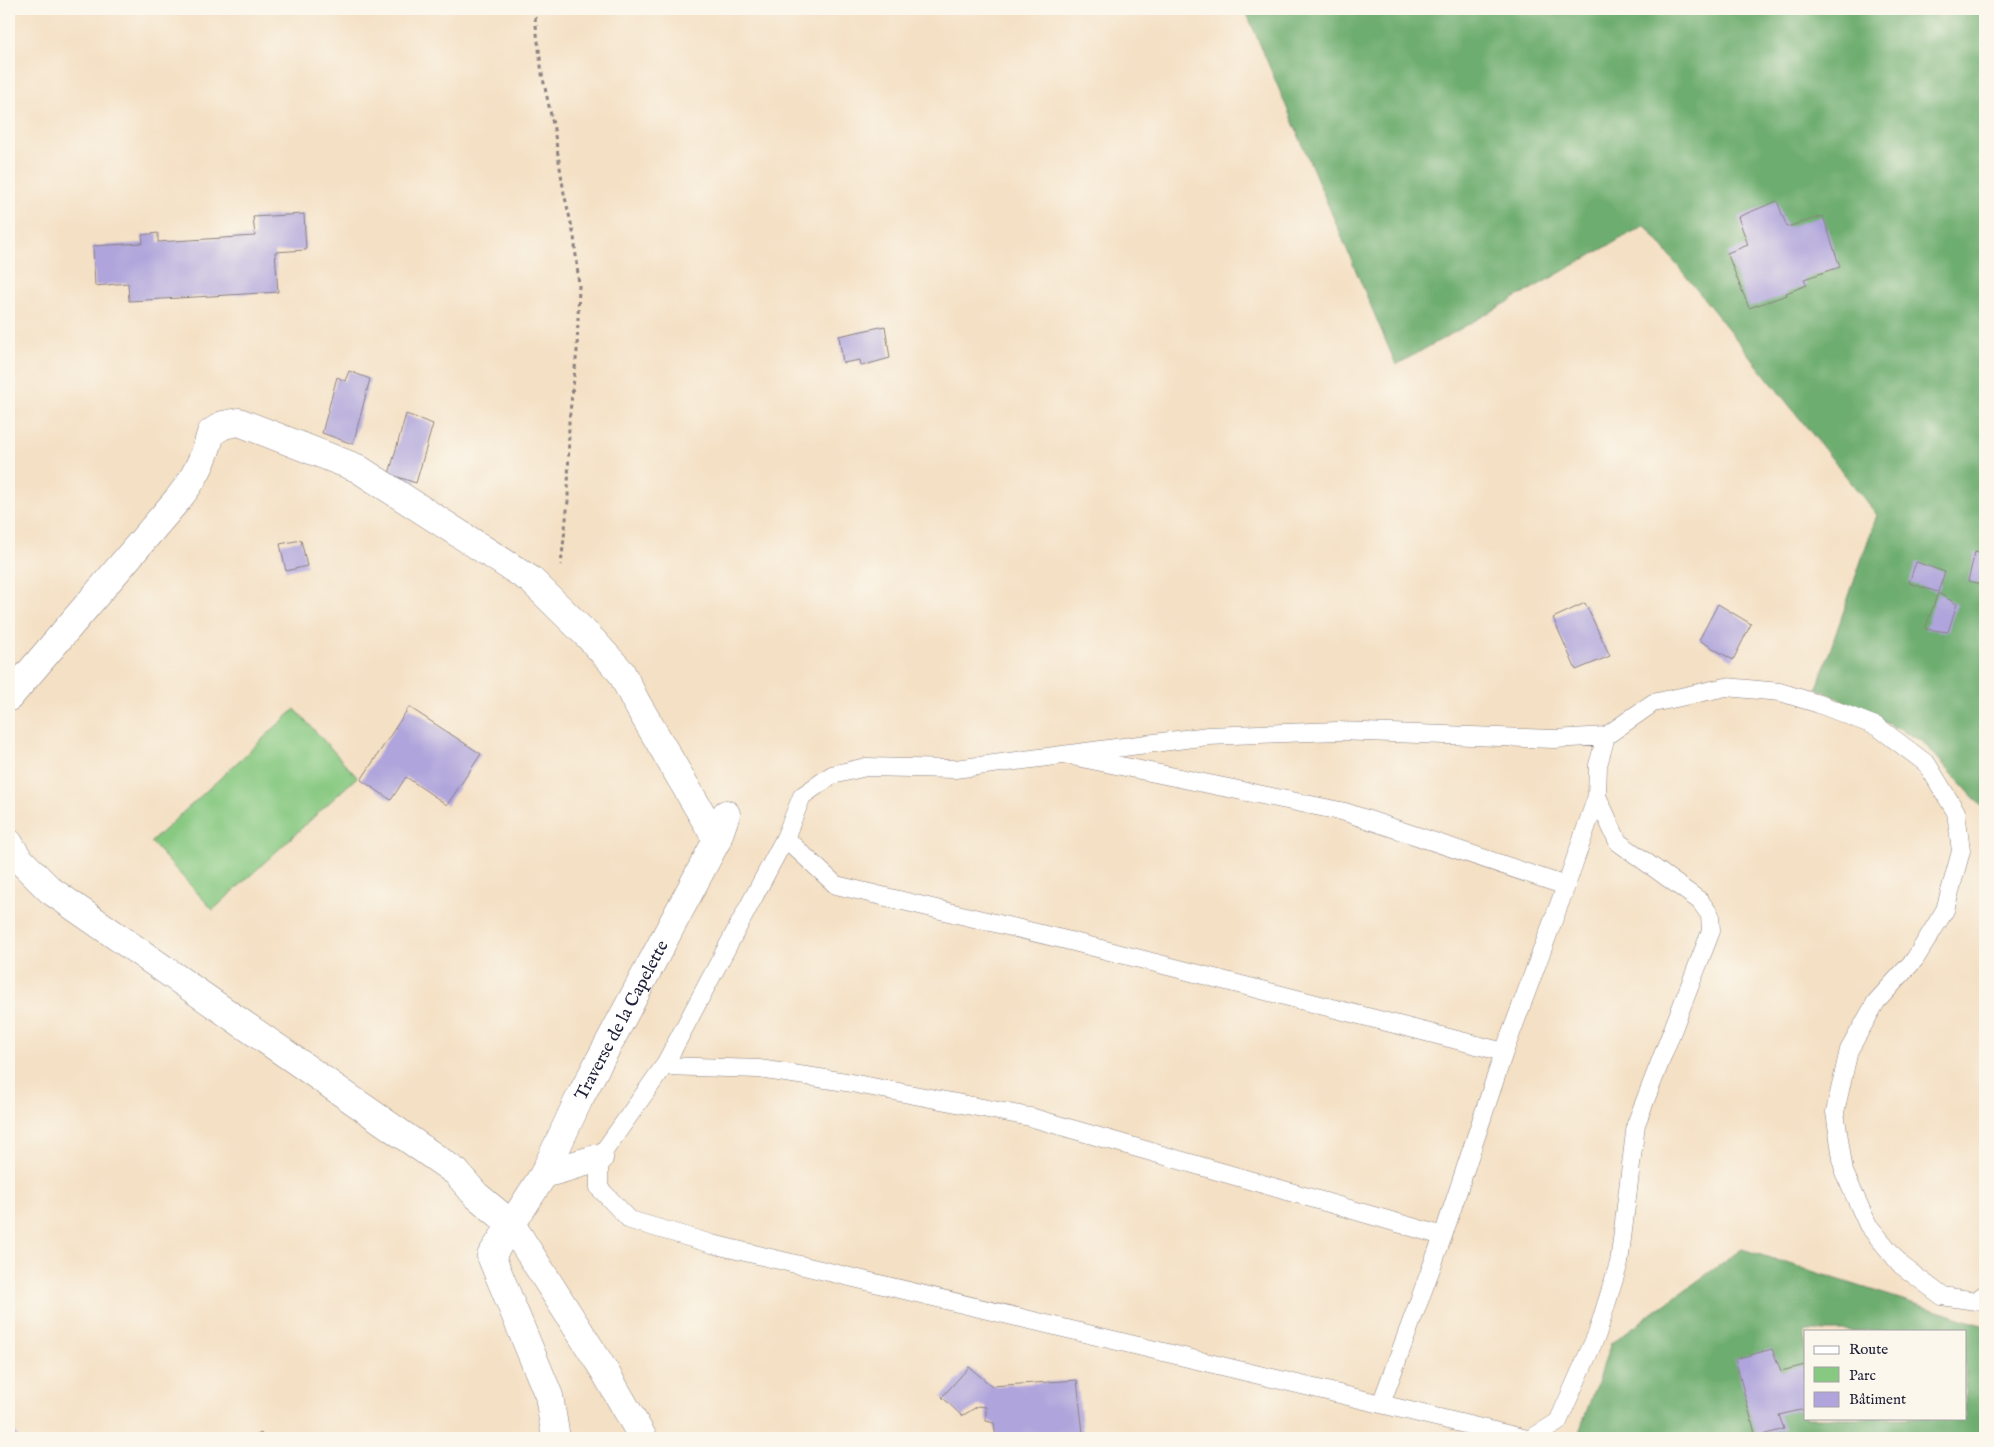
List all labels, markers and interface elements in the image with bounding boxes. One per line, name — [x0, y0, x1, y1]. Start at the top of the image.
street label: Traverse de la Capelette — [570, 937, 674, 1105]
legend — [1804, 1330, 1966, 1420]
text: Route — [1849, 1340, 1888, 1359]
text: Parc — [1849, 1366, 1876, 1385]
text: Bâtiment — [1849, 1390, 1906, 1409]

